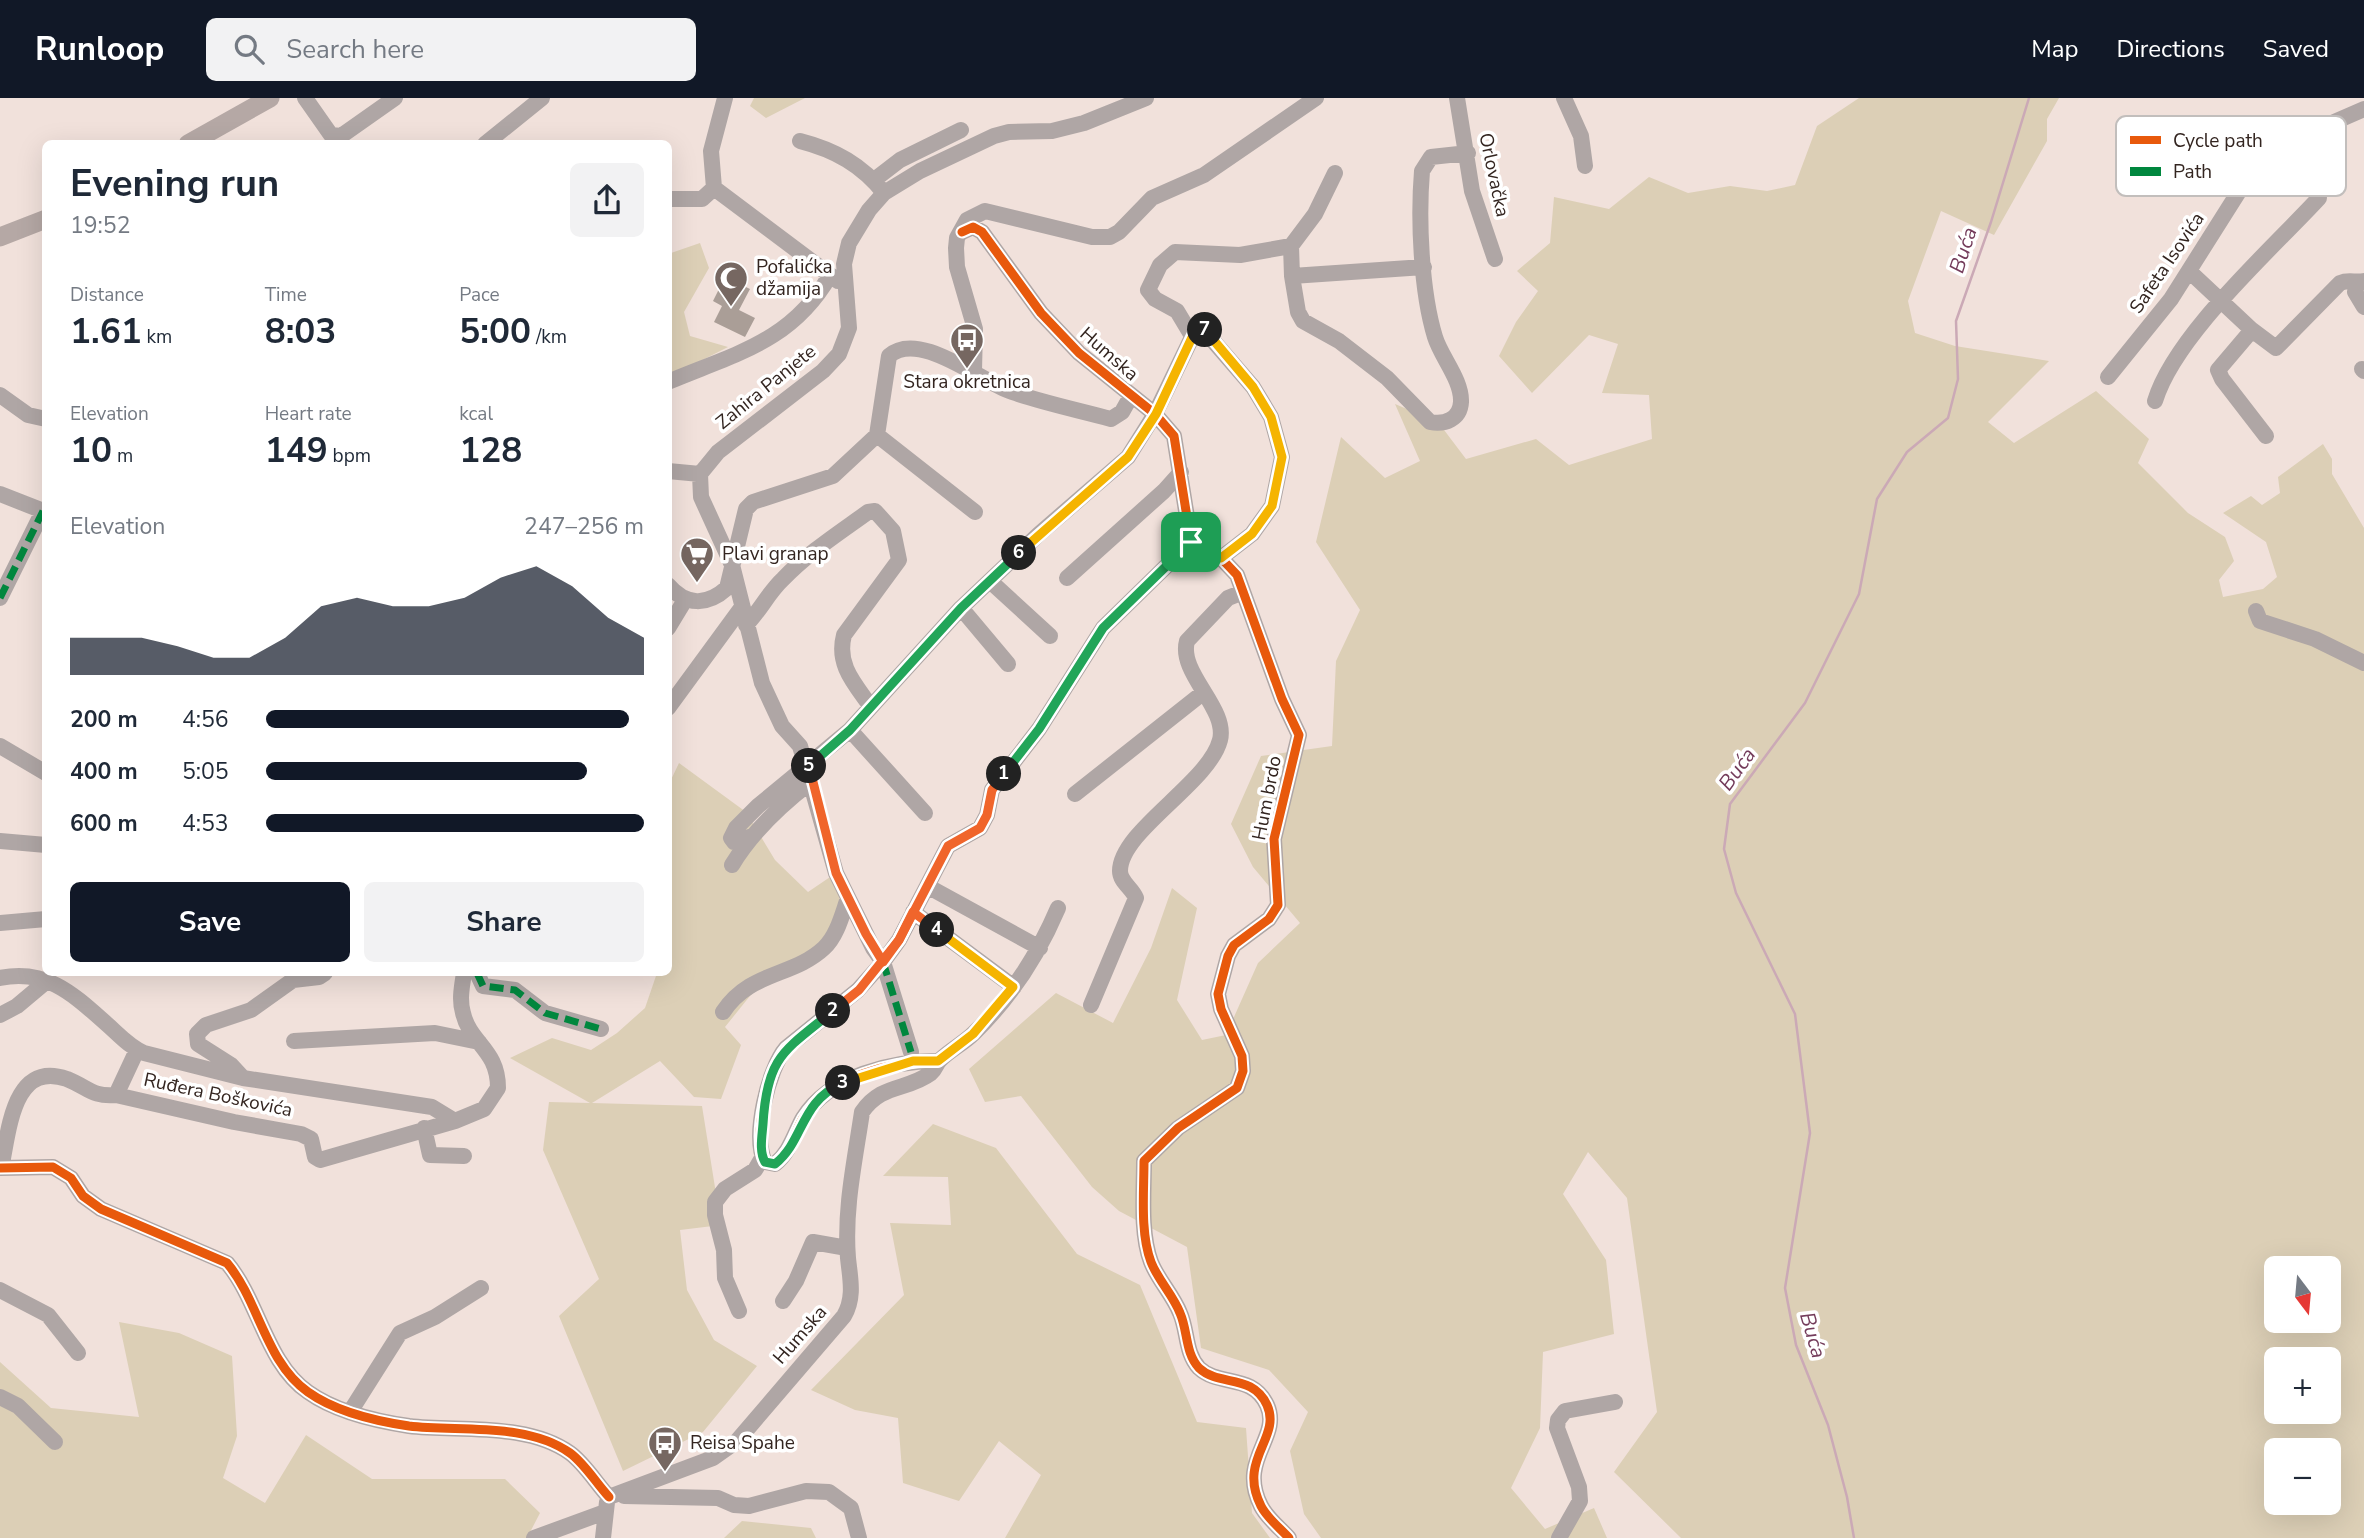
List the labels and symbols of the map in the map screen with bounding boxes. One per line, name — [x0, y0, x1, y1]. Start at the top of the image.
legend — [2116, 116, 2346, 196]
text: Cycle path — [2173, 128, 2263, 154]
street label: Orlovačka — [1472, 131, 1516, 219]
text: Path — [2173, 159, 2212, 185]
street label: Safeta Isovića — [2124, 207, 2210, 319]
water label: Buća — [1942, 223, 1984, 277]
place label: Pofalićka džamija — [756, 254, 833, 302]
mosque icon: Pofalićka džamija — [712, 259, 750, 308]
pin: 7 — [1188, 313, 1222, 348]
bus stop icon: Stara okretnica — [948, 321, 986, 370]
street label: Humska — [1074, 321, 1144, 387]
street label: Zahira Panjete — [711, 339, 821, 435]
place label: Stara okretnica — [903, 369, 1031, 395]
pin — [1161, 512, 1221, 572]
supermarket icon: Plavi granap — [678, 535, 716, 584]
pin: 6 — [1002, 536, 1036, 570]
place label: Plavi granap — [722, 541, 829, 567]
water label: Buća — [1712, 742, 1762, 796]
pin: 5 — [792, 748, 826, 784]
street label: Hum brdo — [1246, 753, 1288, 843]
pin: 1 — [986, 756, 1021, 792]
pin: 4 — [920, 912, 954, 948]
pin: 2 — [816, 993, 850, 1028]
pin: 3 — [826, 1066, 860, 1100]
street label: Ruđera Boškovića — [141, 1067, 295, 1123]
north arrow — [2264, 1256, 2342, 1334]
street label: Humska — [767, 1300, 833, 1370]
water label: Buća — [1793, 1309, 1833, 1361]
bus stop icon: Reisa Spahe — [646, 1424, 684, 1473]
place label: Reisa Spahe — [690, 1430, 795, 1456]

